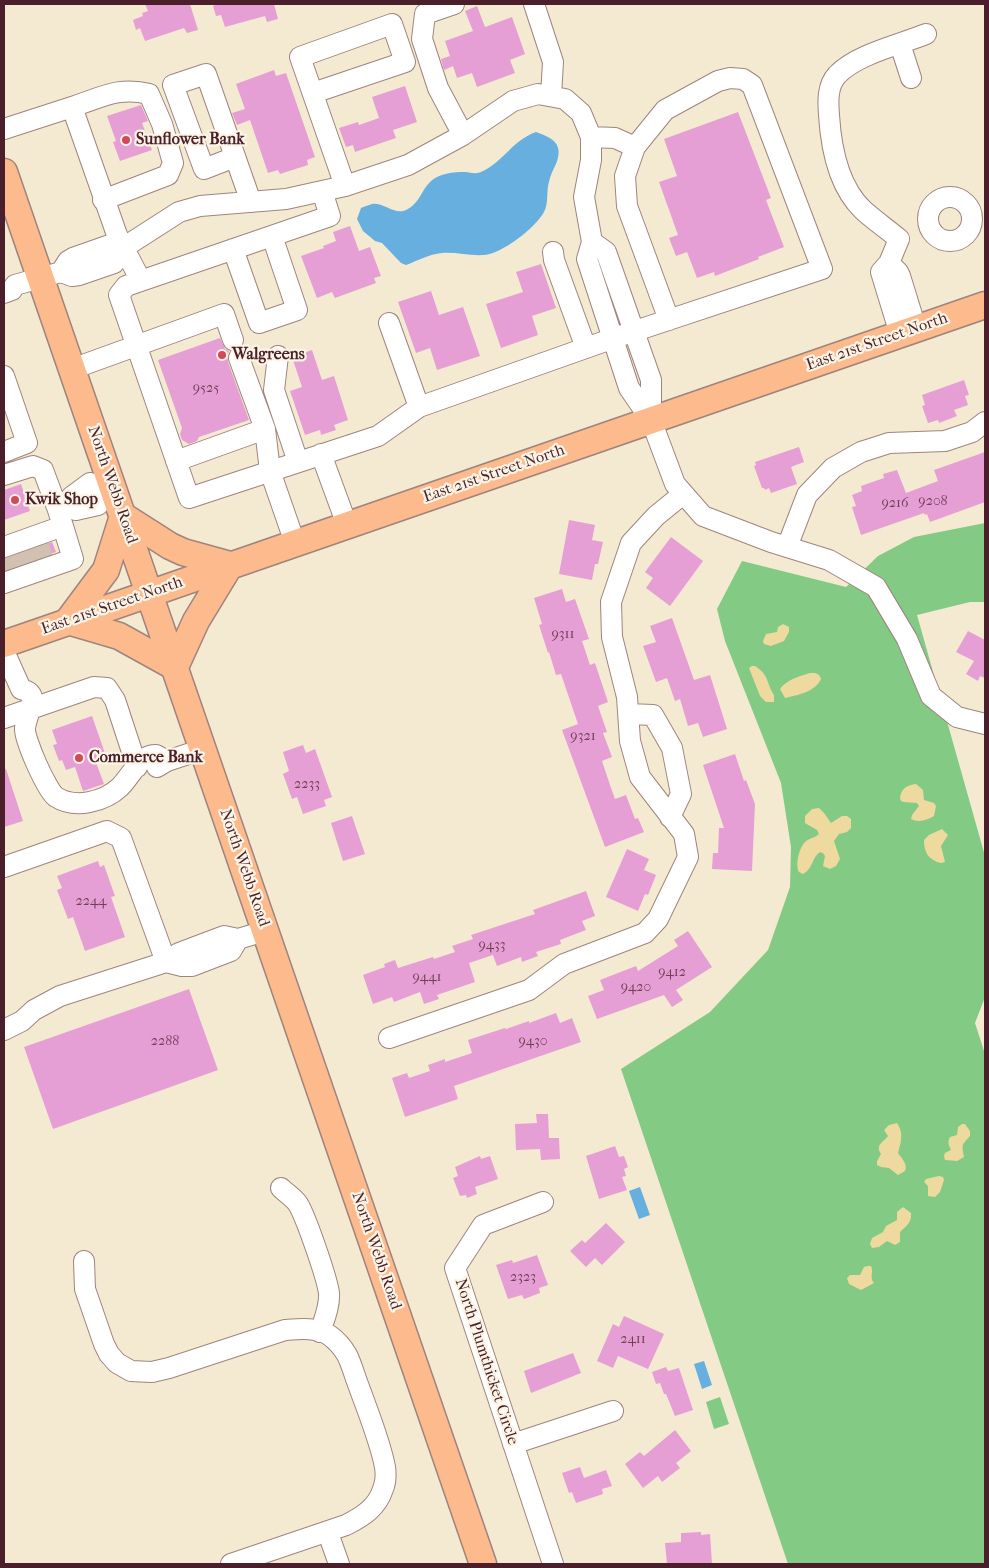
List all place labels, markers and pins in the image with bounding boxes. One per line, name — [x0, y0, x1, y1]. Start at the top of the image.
place label: Sunflower Bank — [136, 130, 245, 150]
marker: Sunflower Bank — [120, 134, 132, 146]
place label: Walgreens — [232, 345, 305, 365]
marker: Walgreens — [216, 349, 228, 361]
place label: Kwik Shop — [25, 490, 98, 510]
marker: Kwik Shop — [9, 494, 21, 506]
place label: Commerce Bank — [89, 748, 203, 768]
marker: Commerce Bank — [73, 752, 85, 764]

